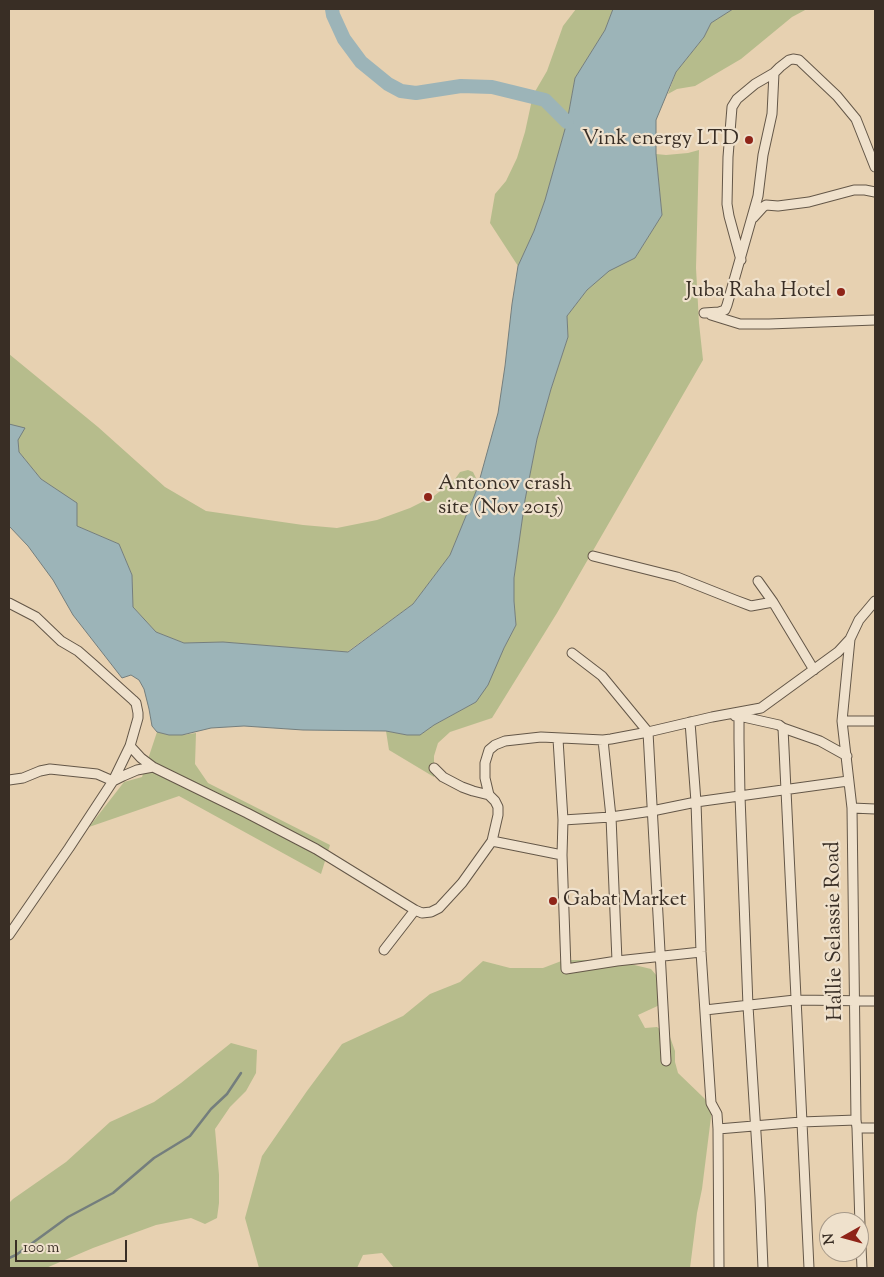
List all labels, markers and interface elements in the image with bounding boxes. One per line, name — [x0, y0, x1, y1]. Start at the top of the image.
place label: Vink energy LTD — [582, 127, 739, 153]
marker: Vink energy LTD — [743, 134, 755, 146]
place label: Juba Raha Hotel — [685, 279, 831, 305]
marker: Juba Raha Hotel — [835, 286, 847, 298]
place label: Antonov crash site (Nov 2015) — [438, 472, 572, 522]
marker: Antonov crash site (Nov 2015) — [422, 491, 434, 503]
street label: Hallie Selassie Road — [822, 841, 850, 1021]
place label: Gabat Market — [563, 888, 687, 914]
marker: Gabat Market — [547, 895, 559, 907]
north arrow — [819, 1212, 869, 1262]
scale bar — [18, 1230, 130, 1262]
text: N — [819, 1232, 841, 1245]
text: 100 m — [23, 1238, 59, 1259]

